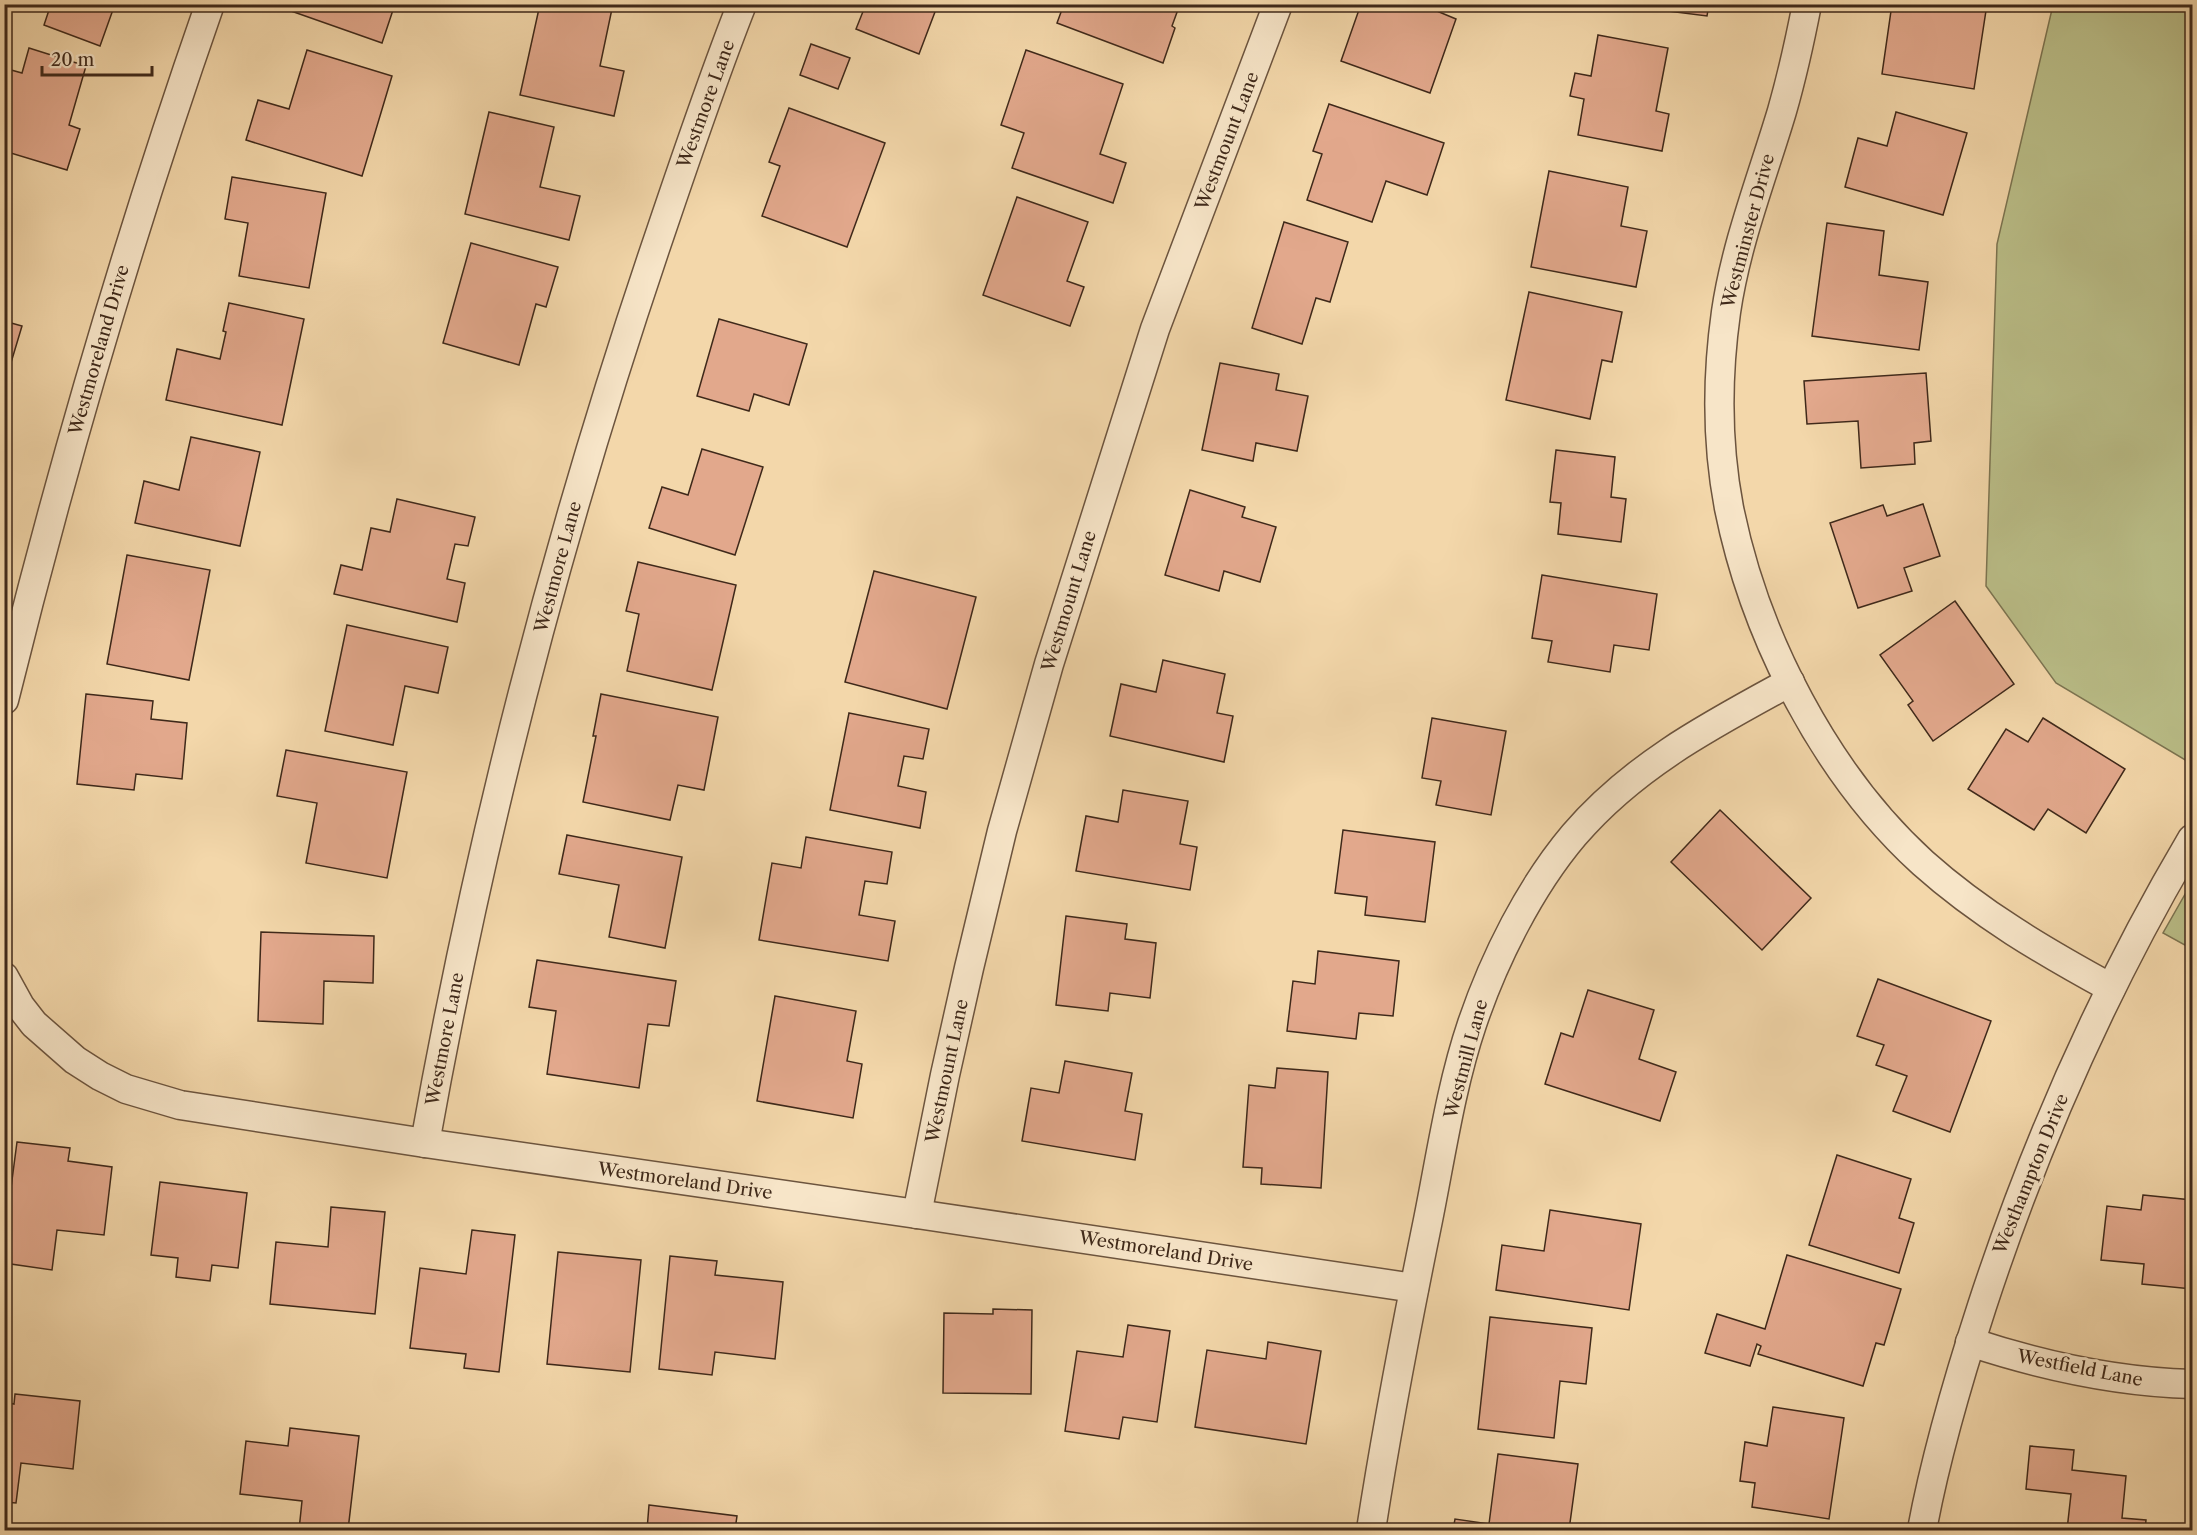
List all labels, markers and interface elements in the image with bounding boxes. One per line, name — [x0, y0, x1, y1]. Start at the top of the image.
street label: Westmore Lane — [672, 37, 739, 172]
scale bar — [42, 39, 152, 77]
text: 20 m — [51, 49, 95, 71]
street label: Westmount Lane — [1190, 69, 1263, 214]
street label: Westminster Drive — [1717, 151, 1779, 312]
street label: Westmoreland Drive — [64, 262, 134, 439]
street label: Westmore Lane — [530, 499, 586, 636]
street label: Westmount Lane — [1037, 528, 1101, 675]
street label: Westmore Lane — [421, 971, 469, 1108]
street label: Westmount Lane — [921, 997, 973, 1146]
street label: Westmill Lane — [1439, 997, 1493, 1122]
street label: Westhampton Drive — [1988, 1091, 2073, 1258]
street label: Westmoreland Drive — [595, 1158, 774, 1204]
street label: Westmoreland Drive — [1076, 1226, 1255, 1276]
street label: Westfield Lane — [2014, 1345, 2145, 1391]

